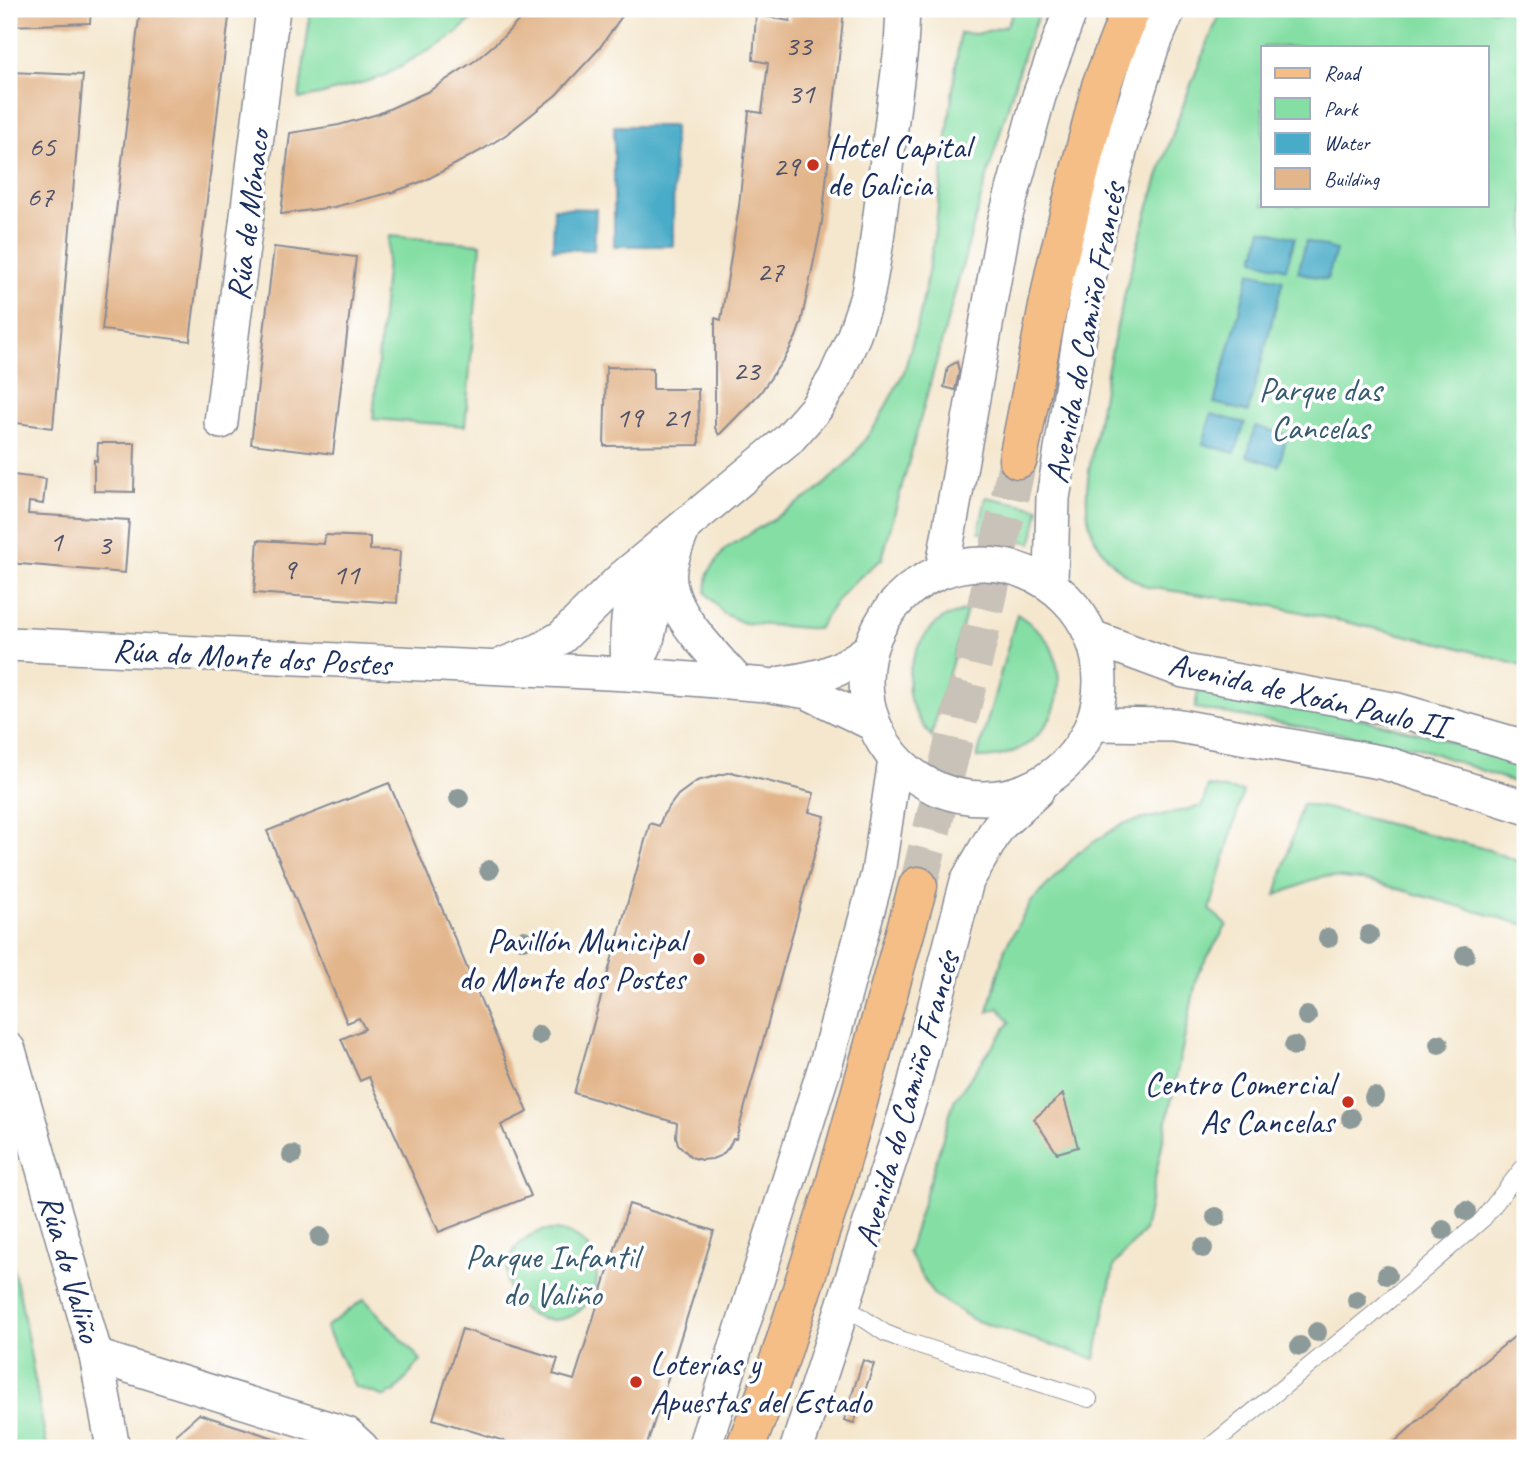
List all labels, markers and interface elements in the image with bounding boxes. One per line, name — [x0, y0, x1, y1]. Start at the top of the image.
house number: 33 — [785, 26, 814, 64]
legend — [1261, 46, 1488, 206]
text: Road — [1324, 60, 1363, 86]
house number: 31 — [788, 74, 816, 112]
text: Park — [1324, 96, 1359, 122]
street label: Rúa de Mónaco — [217, 124, 280, 303]
place label: Hotel Capital de Galicia — [827, 126, 976, 206]
house number: 65 — [29, 127, 57, 165]
text: Water — [1324, 130, 1371, 156]
house number: 29 — [773, 147, 802, 185]
marker: Hotel Capital de Galicia — [805, 157, 821, 173]
text: Building — [1324, 166, 1381, 192]
house number: 67 — [27, 177, 55, 215]
street label: Avenida do Camiño Francés — [1035, 177, 1135, 487]
house number: 27 — [757, 252, 785, 290]
house number: 23 — [733, 351, 762, 389]
park label: Parque das Cancelas — [1259, 369, 1384, 449]
house number: 19 — [616, 398, 645, 436]
house number: 21 — [663, 398, 691, 436]
house number: 1 — [49, 522, 64, 560]
house number: 3 — [97, 525, 113, 563]
house number: 9 — [282, 550, 298, 588]
house number: 11 — [333, 555, 361, 593]
street label: Rúa do Monte dos Postes — [112, 629, 395, 685]
street label: Avenida de Xoán Paulo II — [1165, 643, 1458, 749]
place label: Pavillón Municipal do Monte dos Postes — [459, 920, 690, 1000]
street label: Avenida do Camiño Francés — [845, 944, 970, 1252]
marker: Pavillón Municipal do Monte dos Postes — [691, 951, 707, 967]
place label: Centro Comercial As Cancelas — [1145, 1063, 1339, 1143]
marker: Centro Comercial As Cancelas — [1340, 1094, 1356, 1110]
street label: Rúa do Valiño — [29, 1189, 112, 1349]
park label: Parque Infantil do Valiño — [466, 1236, 644, 1316]
place label: Loterías y Apuestas del Estado — [650, 1343, 873, 1423]
marker: Loterías y Apuestas del Estado — [628, 1374, 644, 1390]

